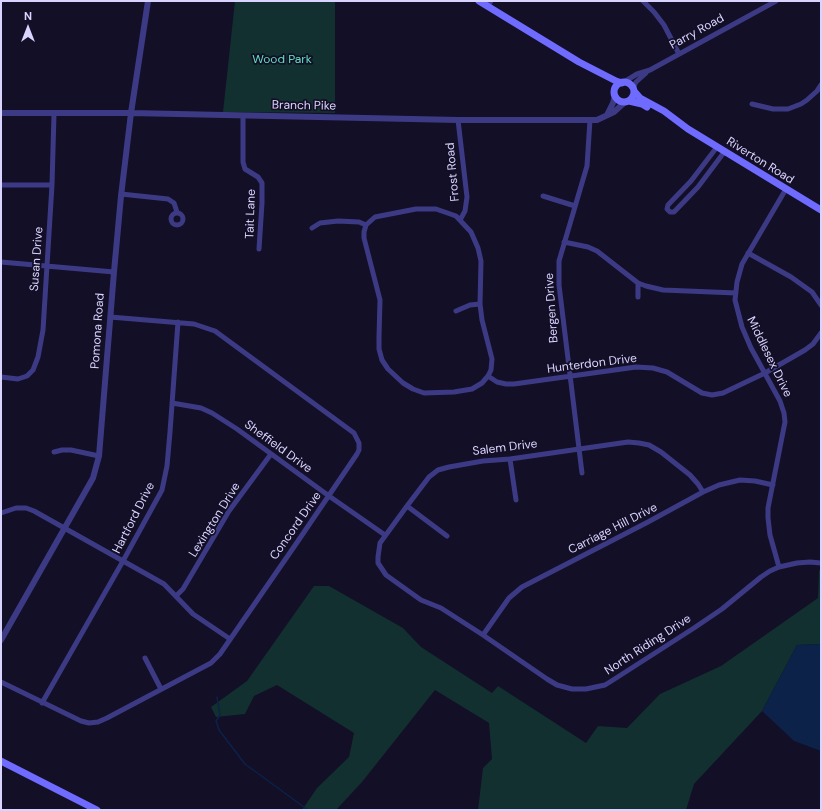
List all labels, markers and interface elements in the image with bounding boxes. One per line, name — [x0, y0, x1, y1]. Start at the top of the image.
north arrow — [8, 8, 48, 48]
text: N — [24, 9, 32, 23]
street label: Parry Road — [667, 11, 727, 53]
park label: Wood Park — [252, 53, 312, 67]
street label: Branch Pike — [272, 98, 336, 114]
street label: Riverton Road — [724, 135, 796, 187]
street label: Frost Road — [443, 142, 463, 202]
street label: Tait Lane — [243, 189, 259, 239]
street label: Susan Drive — [28, 226, 46, 292]
street label: Bergen Drive — [542, 273, 562, 343]
street label: Pomona Road — [88, 293, 108, 369]
street label: Middlesex Drive — [743, 314, 795, 400]
street label: Hunterdon Drive — [546, 351, 638, 377]
street label: Sheffield Drive — [241, 418, 315, 476]
street label: Salem Drive — [472, 437, 538, 459]
street label: Hartford Drive — [110, 480, 158, 556]
street label: Lexington Drive — [186, 480, 244, 560]
street label: Concord Drive — [267, 489, 325, 563]
street label: Carriage Hill Drive — [566, 500, 660, 558]
street label: North Riding Drive — [602, 612, 694, 678]

